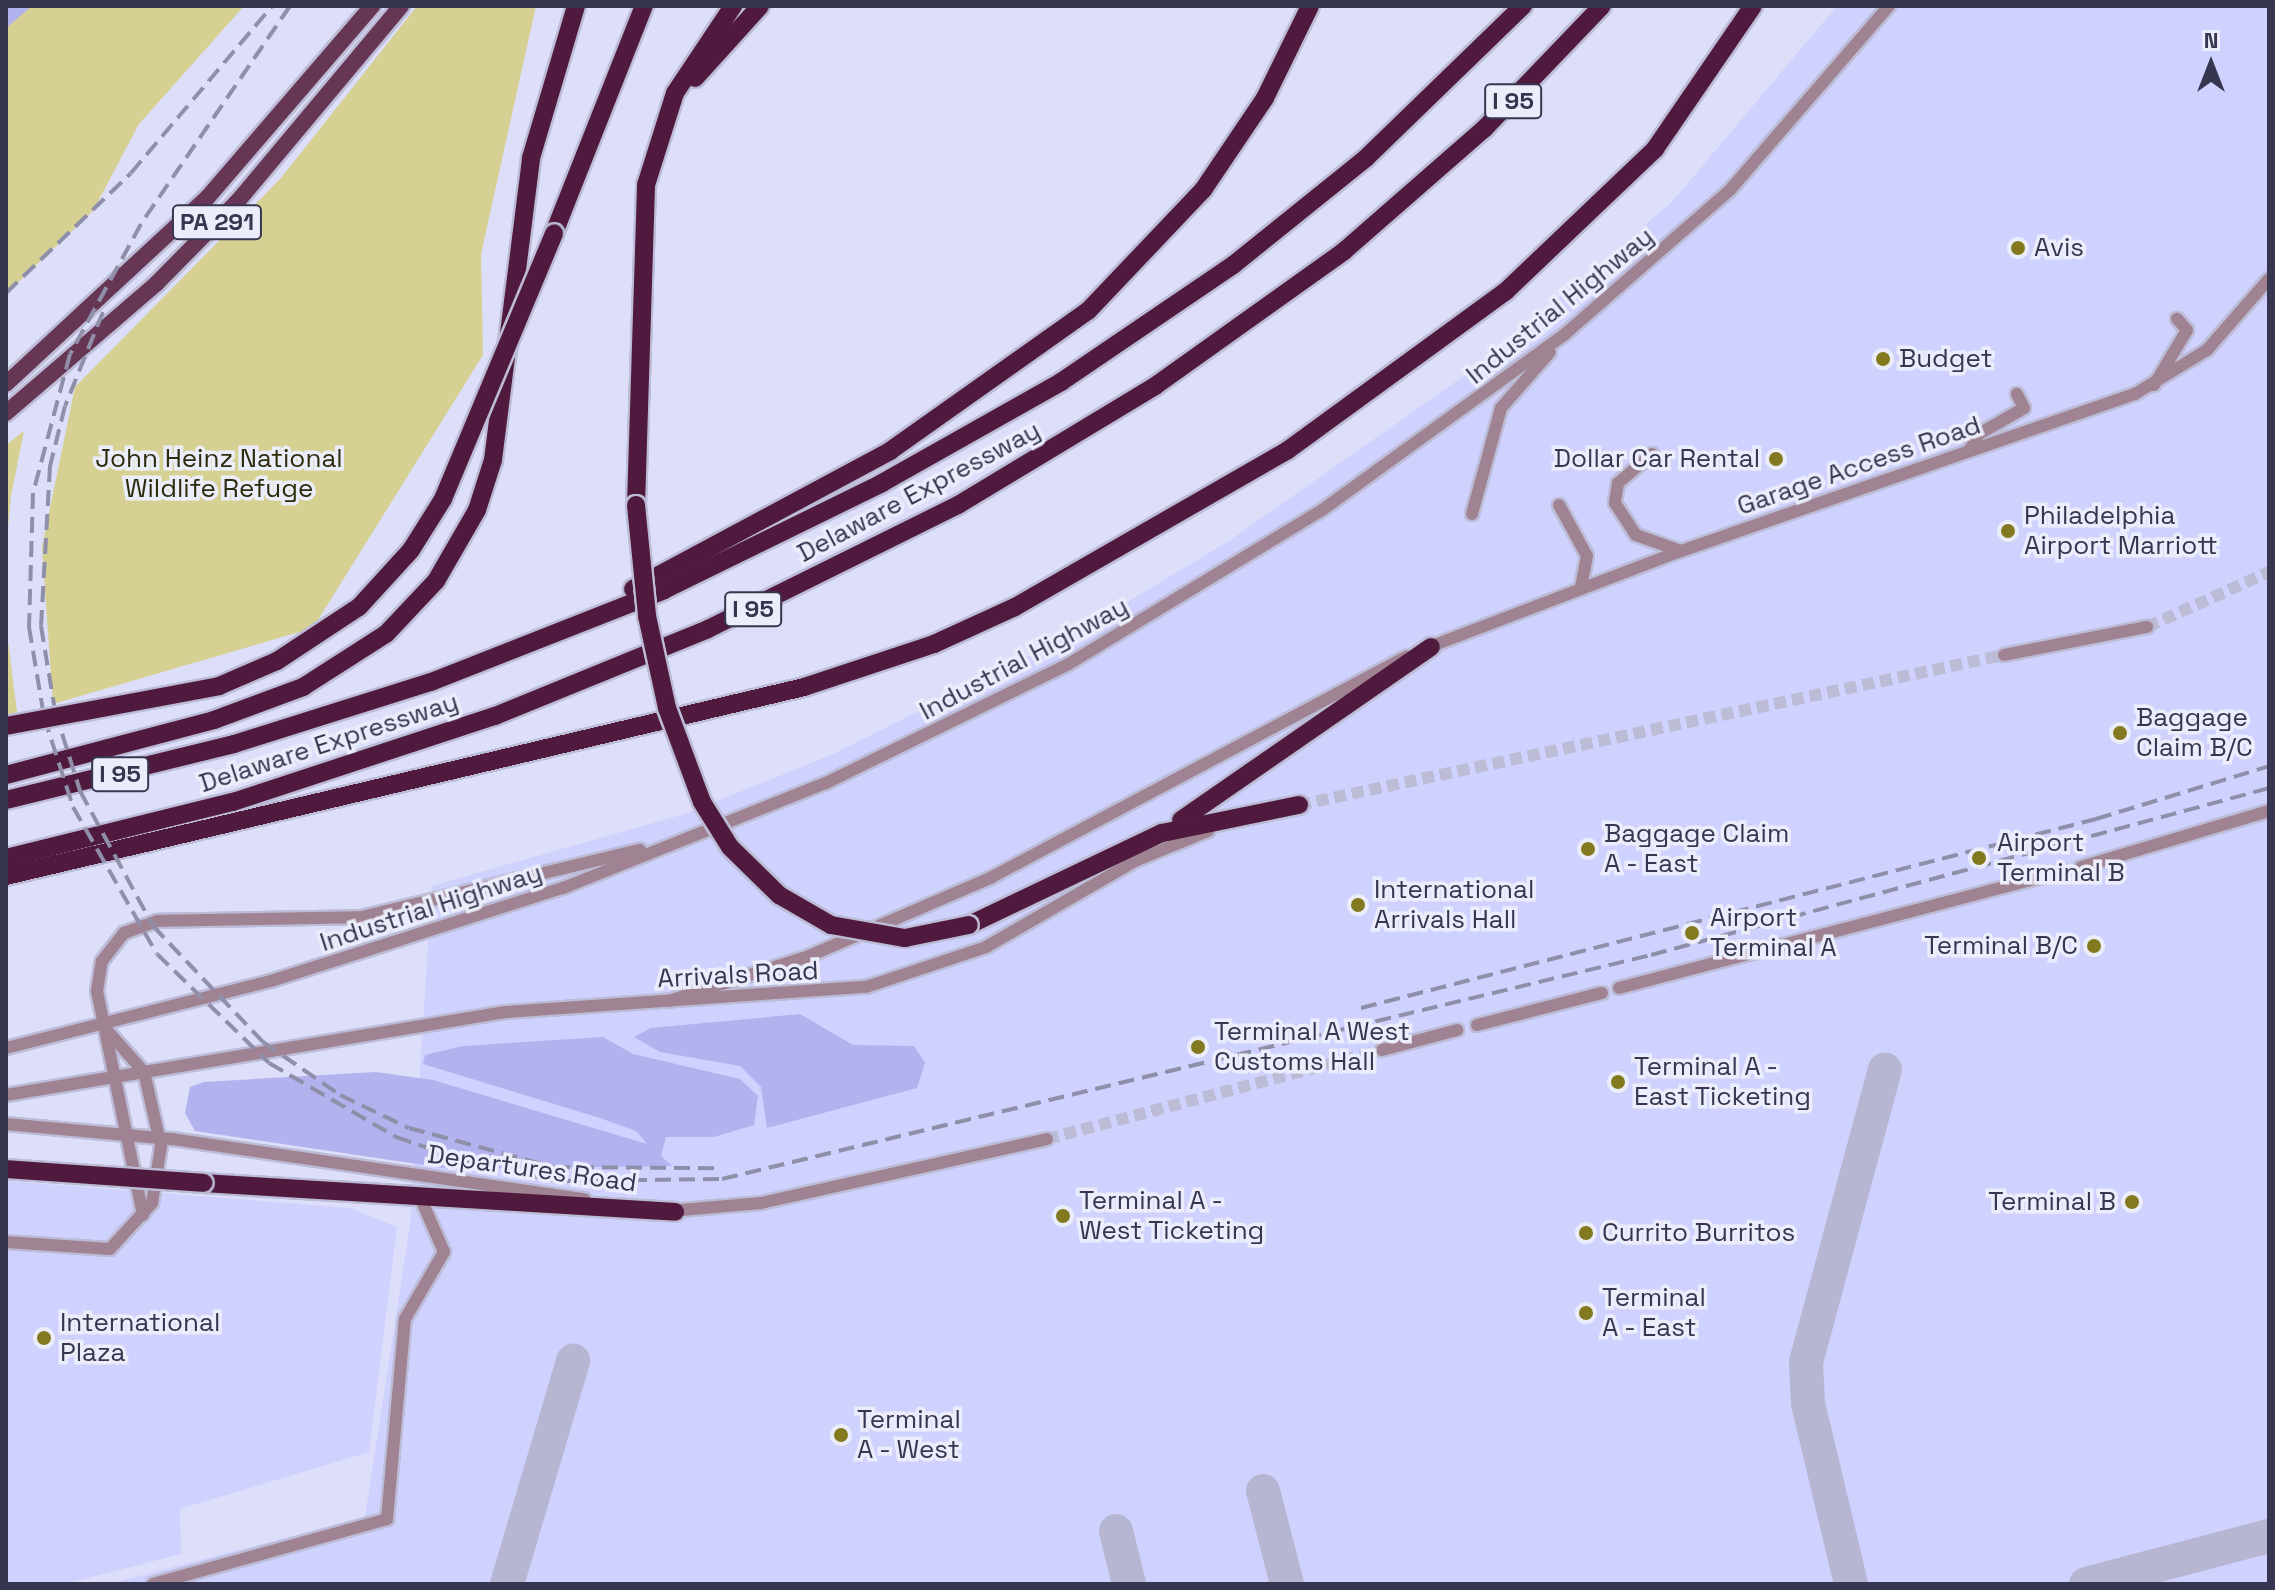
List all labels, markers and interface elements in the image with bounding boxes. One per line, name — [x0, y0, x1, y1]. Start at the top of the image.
north arrow — [2171, 24, 2251, 104]
text: N — [2204, 26, 2218, 54]
road number: I 95 — [1483, 81, 1543, 121]
road number: PA 291 — [171, 202, 263, 242]
street label: Industrial Highway — [1460, 221, 1660, 391]
place label: Avis — [2034, 232, 2084, 264]
marker: Avis — [2009, 239, 2027, 257]
place label: Budget — [1899, 343, 1992, 375]
marker: Budget — [1874, 350, 1892, 368]
street label: Garage Access Road — [1733, 410, 1985, 522]
street label: Delaware Expressway — [792, 415, 1046, 569]
park label: John Heinz National Wildlife Refuge — [95, 443, 343, 504]
place label: Dollar Car Rental — [1554, 443, 1760, 475]
marker: Dollar Car Rental — [1767, 450, 1785, 468]
place label: Philadelphia Airport Marriott — [2024, 500, 2218, 562]
marker: Philadelphia Airport Marriott — [1999, 522, 2017, 540]
road number: I 95 — [723, 589, 783, 629]
street label: Industrial Highway — [914, 591, 1134, 727]
street label: Delaware Expressway — [196, 686, 462, 800]
place label: Baggage Claim B/C — [2136, 702, 2253, 764]
marker: Baggage Claim B/C — [2111, 724, 2129, 742]
road number: I 95 — [90, 754, 150, 794]
place label: Baggage Claim A - East — [1604, 818, 1789, 880]
place label: Airport Terminal B — [1997, 827, 2125, 888]
marker: Baggage Claim A - East — [1579, 840, 1597, 858]
marker: Airport Terminal B — [1968, 847, 1990, 869]
street label: Industrial Highway — [316, 857, 546, 959]
place label: International Arrivals Hall — [1374, 874, 1534, 936]
marker: International Arrivals Hall — [1349, 896, 1367, 914]
place label: Airport Terminal A — [1710, 902, 1837, 964]
marker: Airport Terminal A — [1681, 922, 1703, 944]
place label: Terminal B/C — [1924, 930, 2078, 962]
marker: Terminal B/C — [2085, 937, 2103, 955]
street label: Arrivals Road — [657, 955, 819, 995]
place label: Terminal A West Customs Hall — [1214, 1016, 1411, 1078]
marker: Terminal A West Customs Hall — [1189, 1038, 1207, 1056]
place label: Terminal A - East Ticketing — [1634, 1051, 1812, 1112]
marker: Terminal A - East Ticketing — [1609, 1073, 1627, 1091]
street label: Departures Road — [425, 1139, 639, 1199]
place label: Terminal A - West Ticketing — [1079, 1185, 1265, 1246]
place label: Terminal B — [1988, 1186, 2116, 1218]
marker: Terminal B — [2123, 1193, 2141, 1211]
marker: Terminal A - West Ticketing — [1054, 1207, 1072, 1225]
place label: Currito Burritos — [1602, 1217, 1795, 1249]
marker: Currito Burritos — [1577, 1224, 1595, 1242]
place label: Terminal A - East — [1602, 1282, 1706, 1344]
marker: Terminal A - East — [1577, 1304, 1595, 1322]
place label: International Plaza — [60, 1307, 220, 1368]
marker: International Plaza — [35, 1329, 53, 1347]
place label: Terminal A - West — [857, 1404, 962, 1466]
marker: Terminal A - West — [832, 1426, 850, 1444]

